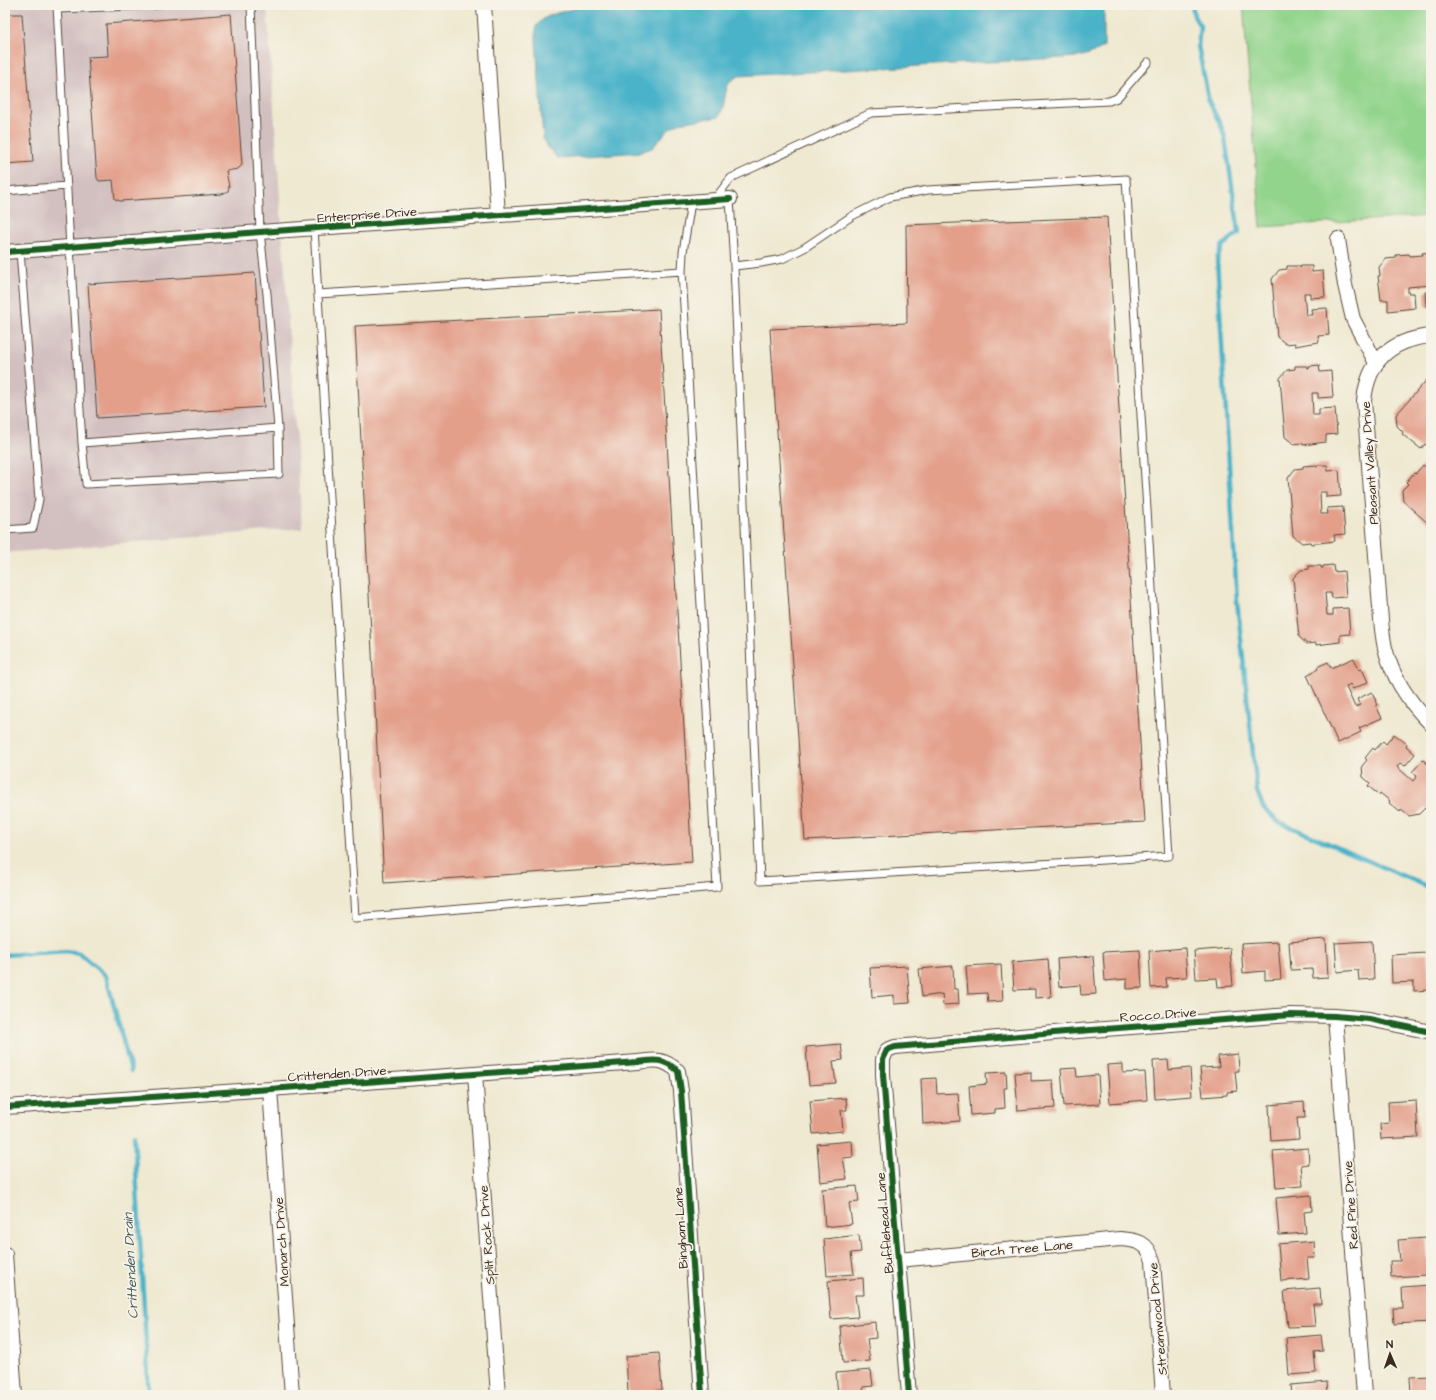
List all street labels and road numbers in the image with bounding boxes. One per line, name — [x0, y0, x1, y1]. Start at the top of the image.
street label: Enterprise Drive — [316, 203, 418, 227]
street label: Pleasant Valley Drive — [1357, 401, 1384, 525]
street label: Rocco Drive — [1119, 1003, 1197, 1027]
street label: Crittenden Drive — [287, 1062, 387, 1086]
street label: Red Pine Drive — [1339, 1160, 1363, 1250]
street label: Bufflehead Lane — [872, 1172, 898, 1274]
street label: Split Rock Drive — [475, 1185, 499, 1285]
street label: Bingham Lane — [669, 1186, 694, 1269]
street label: Monarch Drive — [270, 1197, 294, 1287]
street label: Birch Tree Lane — [971, 1236, 1074, 1262]
street label: Streamwood Drive — [1144, 1262, 1172, 1376]

